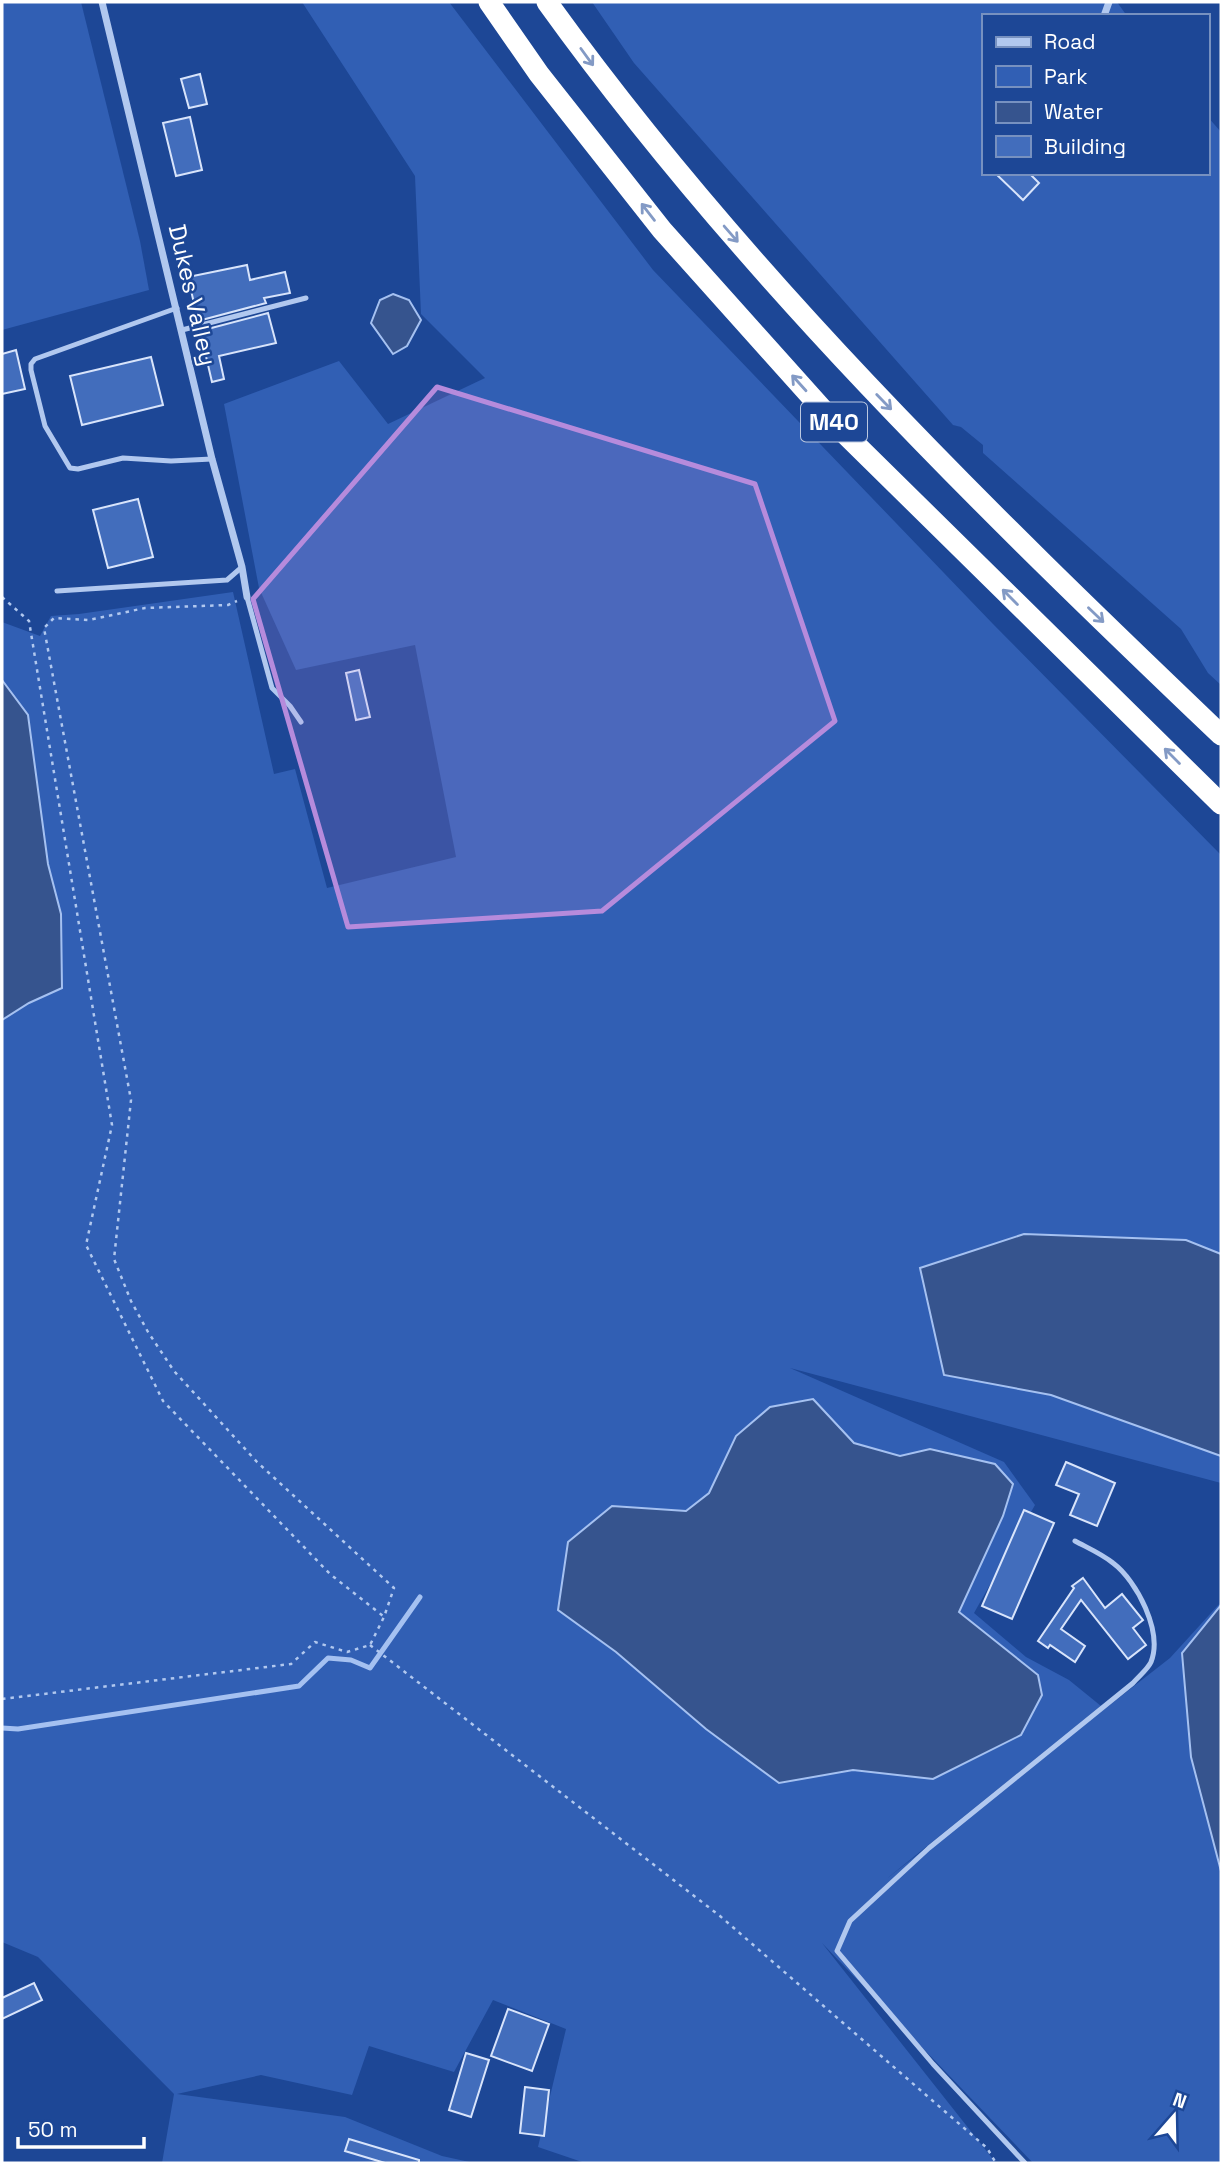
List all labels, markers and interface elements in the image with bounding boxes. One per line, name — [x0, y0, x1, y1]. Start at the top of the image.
legend — [982, 14, 1209, 175]
text: Road — [1044, 28, 1096, 55]
one-way arrow — [580, 47, 594, 66]
text: Park — [1044, 63, 1088, 90]
text: Water — [1044, 98, 1103, 125]
text: Building — [1044, 133, 1126, 160]
one-way arrow — [640, 204, 655, 222]
street label: Dukes Valley — [162, 221, 224, 369]
one-way arrow — [722, 225, 739, 242]
one-way arrow — [790, 375, 807, 392]
one-way arrow — [875, 393, 892, 410]
road number: M40 — [801, 402, 867, 442]
one-way arrow — [1002, 588, 1019, 605]
one-way arrow — [1087, 607, 1104, 624]
one-way arrow — [1164, 748, 1181, 765]
north arrow — [1139, 2081, 1209, 2151]
text: N — [1169, 2087, 1190, 2114]
scale bar — [18, 2106, 144, 2150]
text: 50 m — [28, 2116, 78, 2143]

